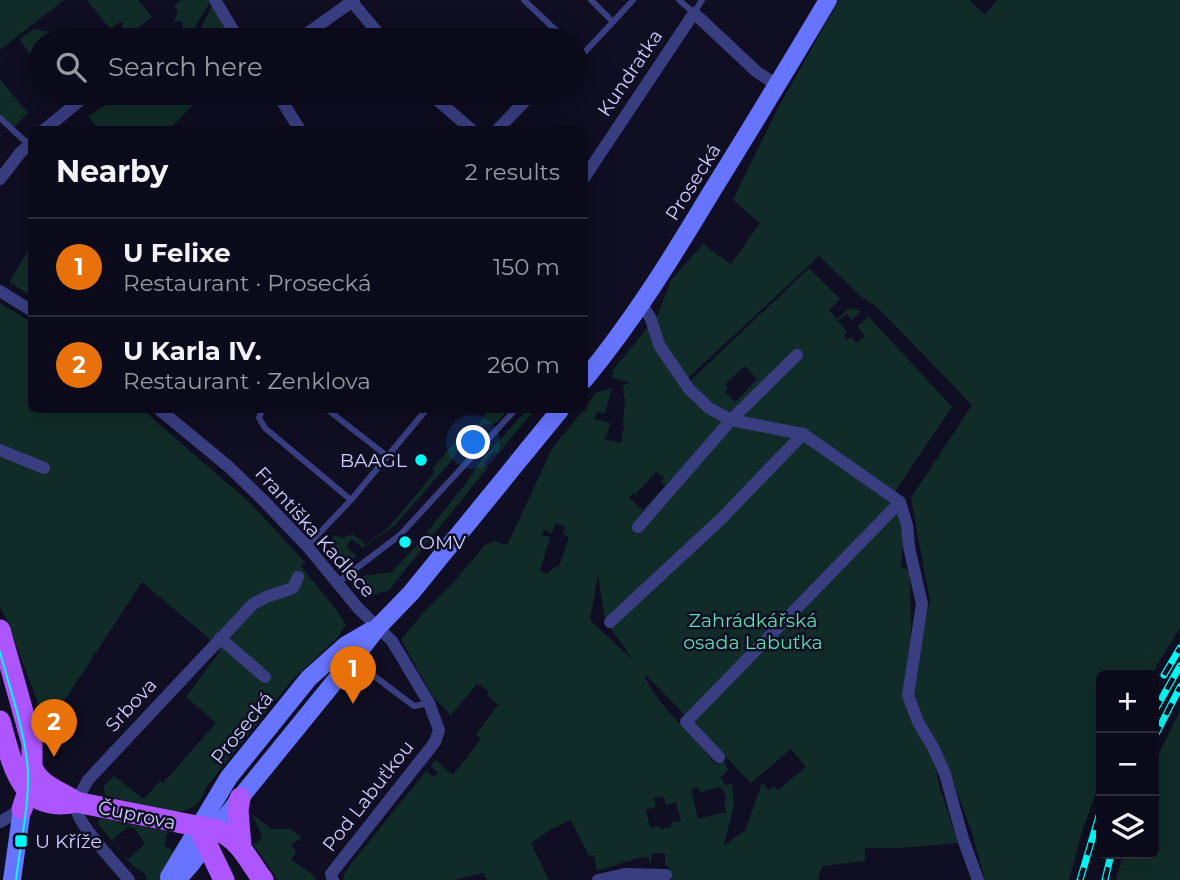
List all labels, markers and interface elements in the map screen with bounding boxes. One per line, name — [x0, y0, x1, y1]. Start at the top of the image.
street label: Kundratka — [593, 25, 667, 121]
search box — [28, 28, 588, 105]
icon: search — [52, 48, 90, 86]
text: Search here — [108, 51, 263, 83]
street label: Prosecká — [660, 139, 726, 225]
text: Nearby — [56, 153, 168, 190]
text: 2 results — [465, 158, 560, 186]
text: U Felixe — [123, 237, 231, 269]
text: 1 — [74, 253, 84, 281]
text: 150 m — [493, 253, 560, 281]
text: Restaurant · Prosecká — [123, 269, 372, 297]
text: U Karla IV. — [123, 335, 262, 367]
text: 2 — [72, 351, 86, 379]
text: 260 m — [487, 351, 560, 379]
text: Restaurant · Zenklova — [123, 367, 371, 395]
your location — [456, 425, 490, 459]
place label: BAAGL — [340, 449, 408, 472]
marker: BAAGL — [413, 452, 429, 468]
street label: Františka Kadlece — [250, 462, 380, 602]
place label: OMV — [419, 531, 467, 554]
marker: OMV — [397, 534, 413, 550]
park label: Zahrádkářská osada Labuťka — [683, 609, 823, 654]
pin: 1 — [330, 646, 376, 704]
map controls — [1096, 670, 1159, 859]
button: + — [1096, 670, 1159, 733]
street label: Srbova — [100, 673, 162, 737]
street label: Prosecká — [206, 687, 278, 769]
pin: 2 — [31, 699, 77, 757]
button: − — [1096, 733, 1159, 796]
street label: Pod Labuťkou — [318, 736, 418, 856]
street label: Čuprova — [96, 796, 178, 834]
button: layers — [1096, 796, 1159, 859]
place label: U Kříže — [35, 830, 102, 853]
marker: U Kříže — [13, 833, 29, 849]

